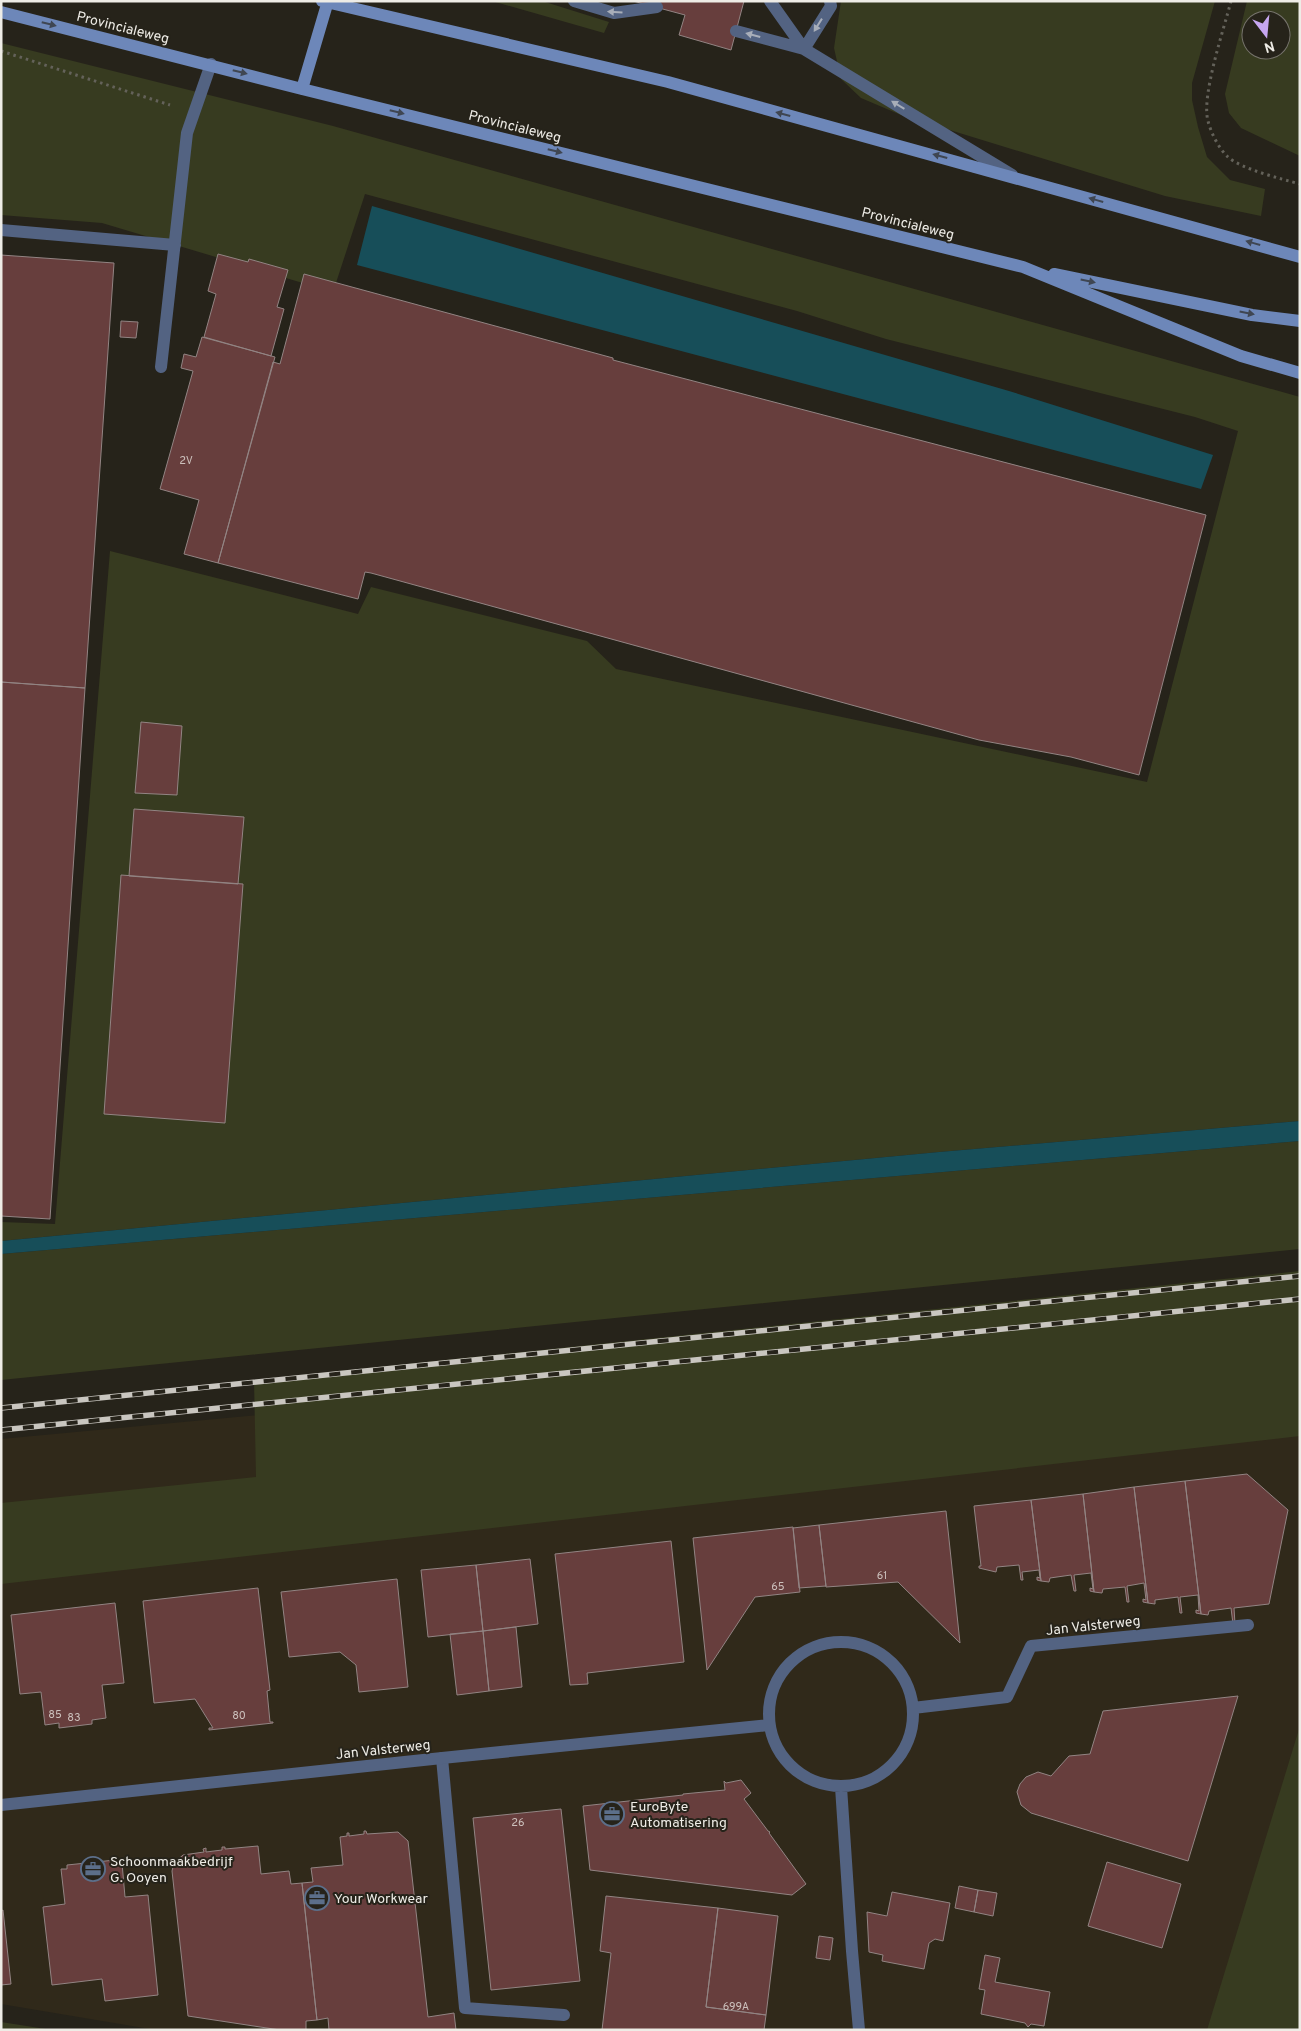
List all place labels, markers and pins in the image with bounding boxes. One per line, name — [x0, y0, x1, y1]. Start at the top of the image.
place label: EuroByte Automatisering — [630, 1799, 727, 1832]
office icon: EuroByte Automatisering — [599, 1801, 625, 1827]
place label: Schoonmaakbedrijf G. Ooyen — [110, 1854, 233, 1887]
office icon: Schoonmaakbedrijf G. Ooyen — [80, 1856, 106, 1882]
office icon: Your Workwear — [304, 1885, 330, 1911]
place label: Your Workwear — [334, 1891, 429, 1908]

